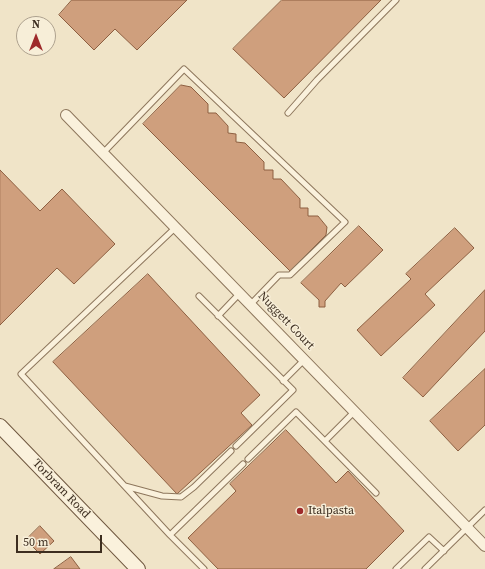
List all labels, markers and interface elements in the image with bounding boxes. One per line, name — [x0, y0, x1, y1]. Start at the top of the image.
north arrow — [16, 16, 56, 56]
text: N — [32, 17, 40, 32]
street label: Nuggett Court — [255, 289, 317, 353]
street label: Torbram Road — [29, 456, 93, 522]
place label: Italpasta — [308, 504, 354, 518]
marker: Italpasta — [295, 506, 305, 516]
scale bar — [18, 527, 104, 553]
text: 50 m — [23, 534, 49, 550]

